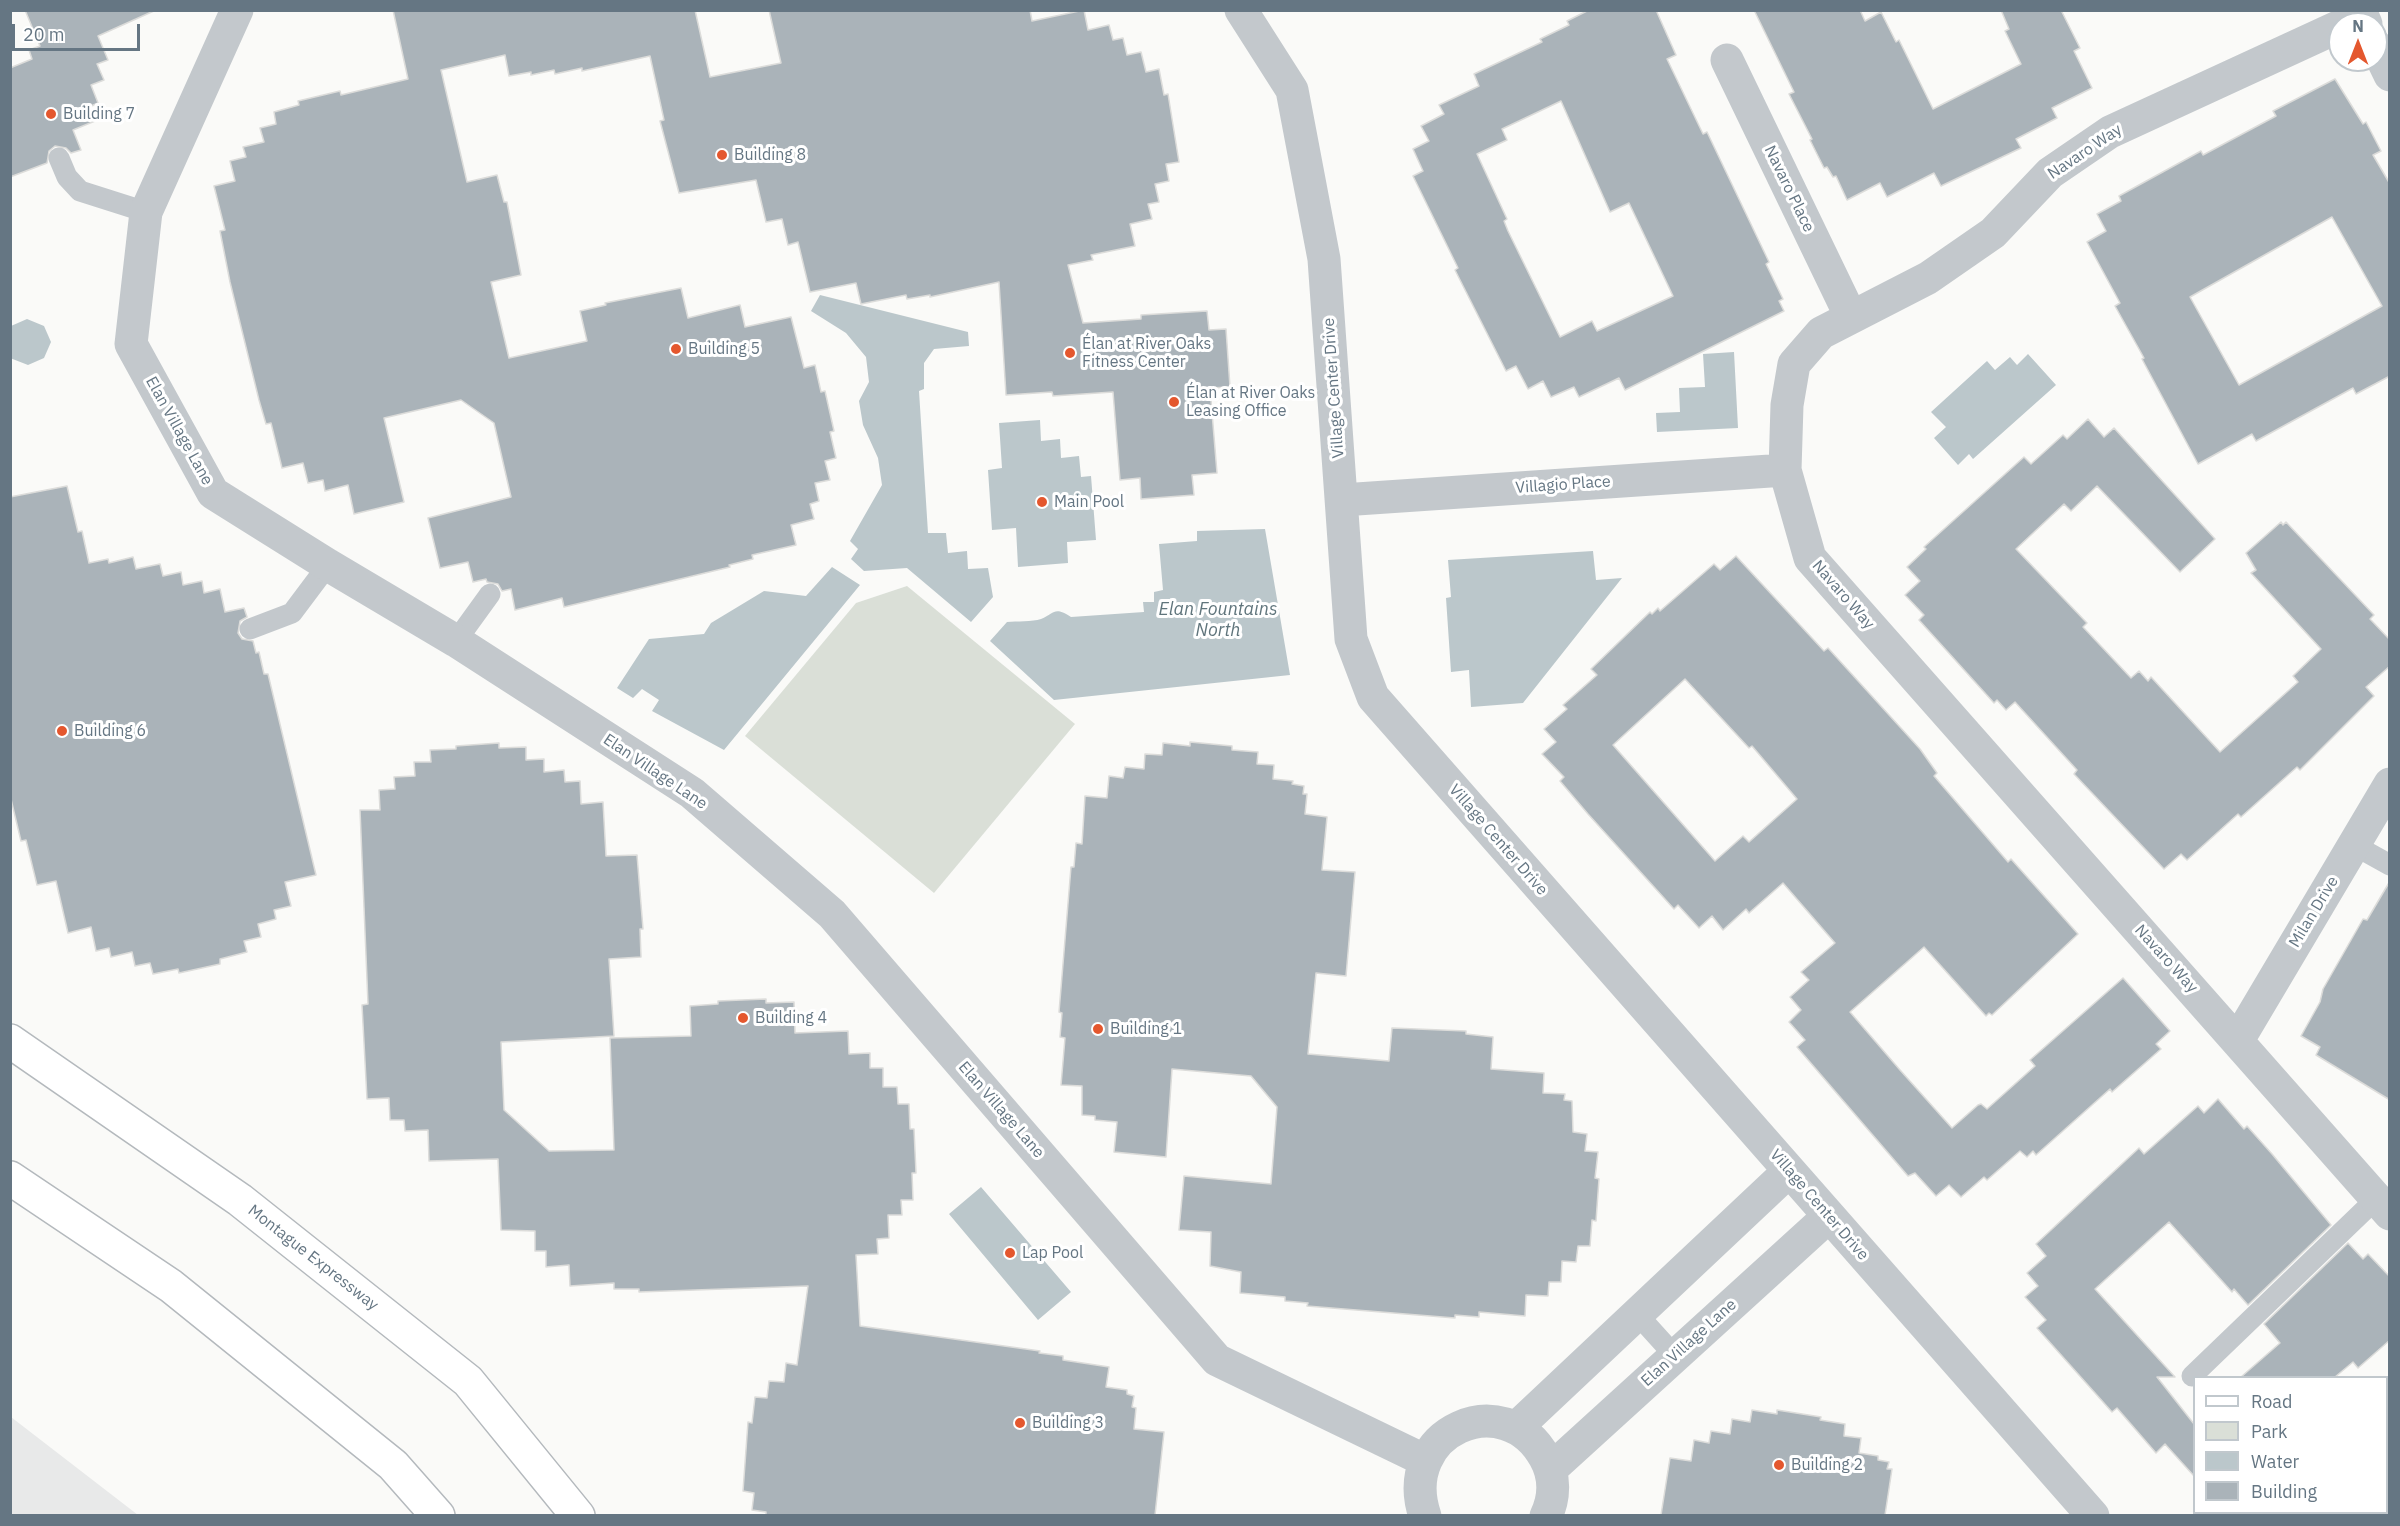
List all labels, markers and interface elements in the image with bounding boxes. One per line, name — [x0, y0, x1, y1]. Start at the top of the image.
scale bar — [15, 12, 142, 50]
north arrow — [2328, 12, 2388, 72]
text: N — [2352, 16, 2364, 36]
text: 20 m — [23, 23, 65, 46]
place label: Building 7 — [63, 104, 135, 124]
marker: Building 7 — [44, 107, 58, 121]
street label: Navaro Way — [2044, 120, 2126, 184]
street label: Navaro Place — [1760, 143, 1818, 235]
place label: Building 8 — [734, 145, 806, 165]
marker: Building 8 — [715, 148, 729, 162]
street label: Village Center Drive — [1320, 317, 1348, 459]
place label: Élan at River Oaks Fitness Center — [1082, 334, 1211, 372]
place label: Building 5 — [688, 339, 760, 359]
marker: Building 5 — [669, 342, 683, 356]
marker: Élan at River Oaks Fitness Center — [1063, 346, 1077, 360]
street label: Elan Village Lane — [141, 373, 217, 489]
place label: Élan at River Oaks Leasing Office — [1186, 383, 1315, 421]
marker: Élan at River Oaks Leasing Office — [1167, 395, 1181, 409]
street label: Villagio Place — [1515, 472, 1611, 498]
place label: Main Pool — [1054, 492, 1124, 512]
marker: Main Pool — [1035, 495, 1049, 509]
street label: Navaro Way — [1808, 557, 1878, 633]
water label: Elan Fountains North — [1159, 599, 1277, 642]
place label: Building 6 — [74, 721, 146, 741]
marker: Building 6 — [55, 724, 69, 738]
street label: Elan Village Lane — [599, 730, 711, 814]
street label: Village Center Drive — [1445, 781, 1551, 899]
street label: Milan Drive — [2285, 873, 2343, 951]
street label: Navaro Way — [2130, 921, 2202, 997]
place label: Building 4 — [755, 1008, 827, 1028]
marker: Building 4 — [736, 1011, 750, 1025]
place label: Building 1 — [1110, 1019, 1182, 1039]
marker: Building 1 — [1091, 1022, 1105, 1036]
street label: Elan Village Lane — [954, 1058, 1048, 1162]
street label: Village Center Drive — [1766, 1146, 1872, 1264]
street label: Montague Expressway — [244, 1201, 382, 1315]
place label: Lap Pool — [1022, 1243, 1083, 1263]
marker: Lap Pool — [1003, 1246, 1017, 1260]
street label: Elan Village Lane — [1637, 1295, 1741, 1391]
legend — [2193, 1376, 2388, 1514]
text: Road — [2251, 1390, 2292, 1413]
place label: Building 3 — [1032, 1413, 1104, 1433]
marker: Building 3 — [1013, 1416, 1027, 1430]
text: Park — [2251, 1420, 2287, 1443]
text: Water — [2251, 1450, 2299, 1473]
place label: Building 2 — [1791, 1455, 1863, 1475]
marker: Building 2 — [1772, 1458, 1786, 1472]
text: Building — [2251, 1480, 2317, 1503]

